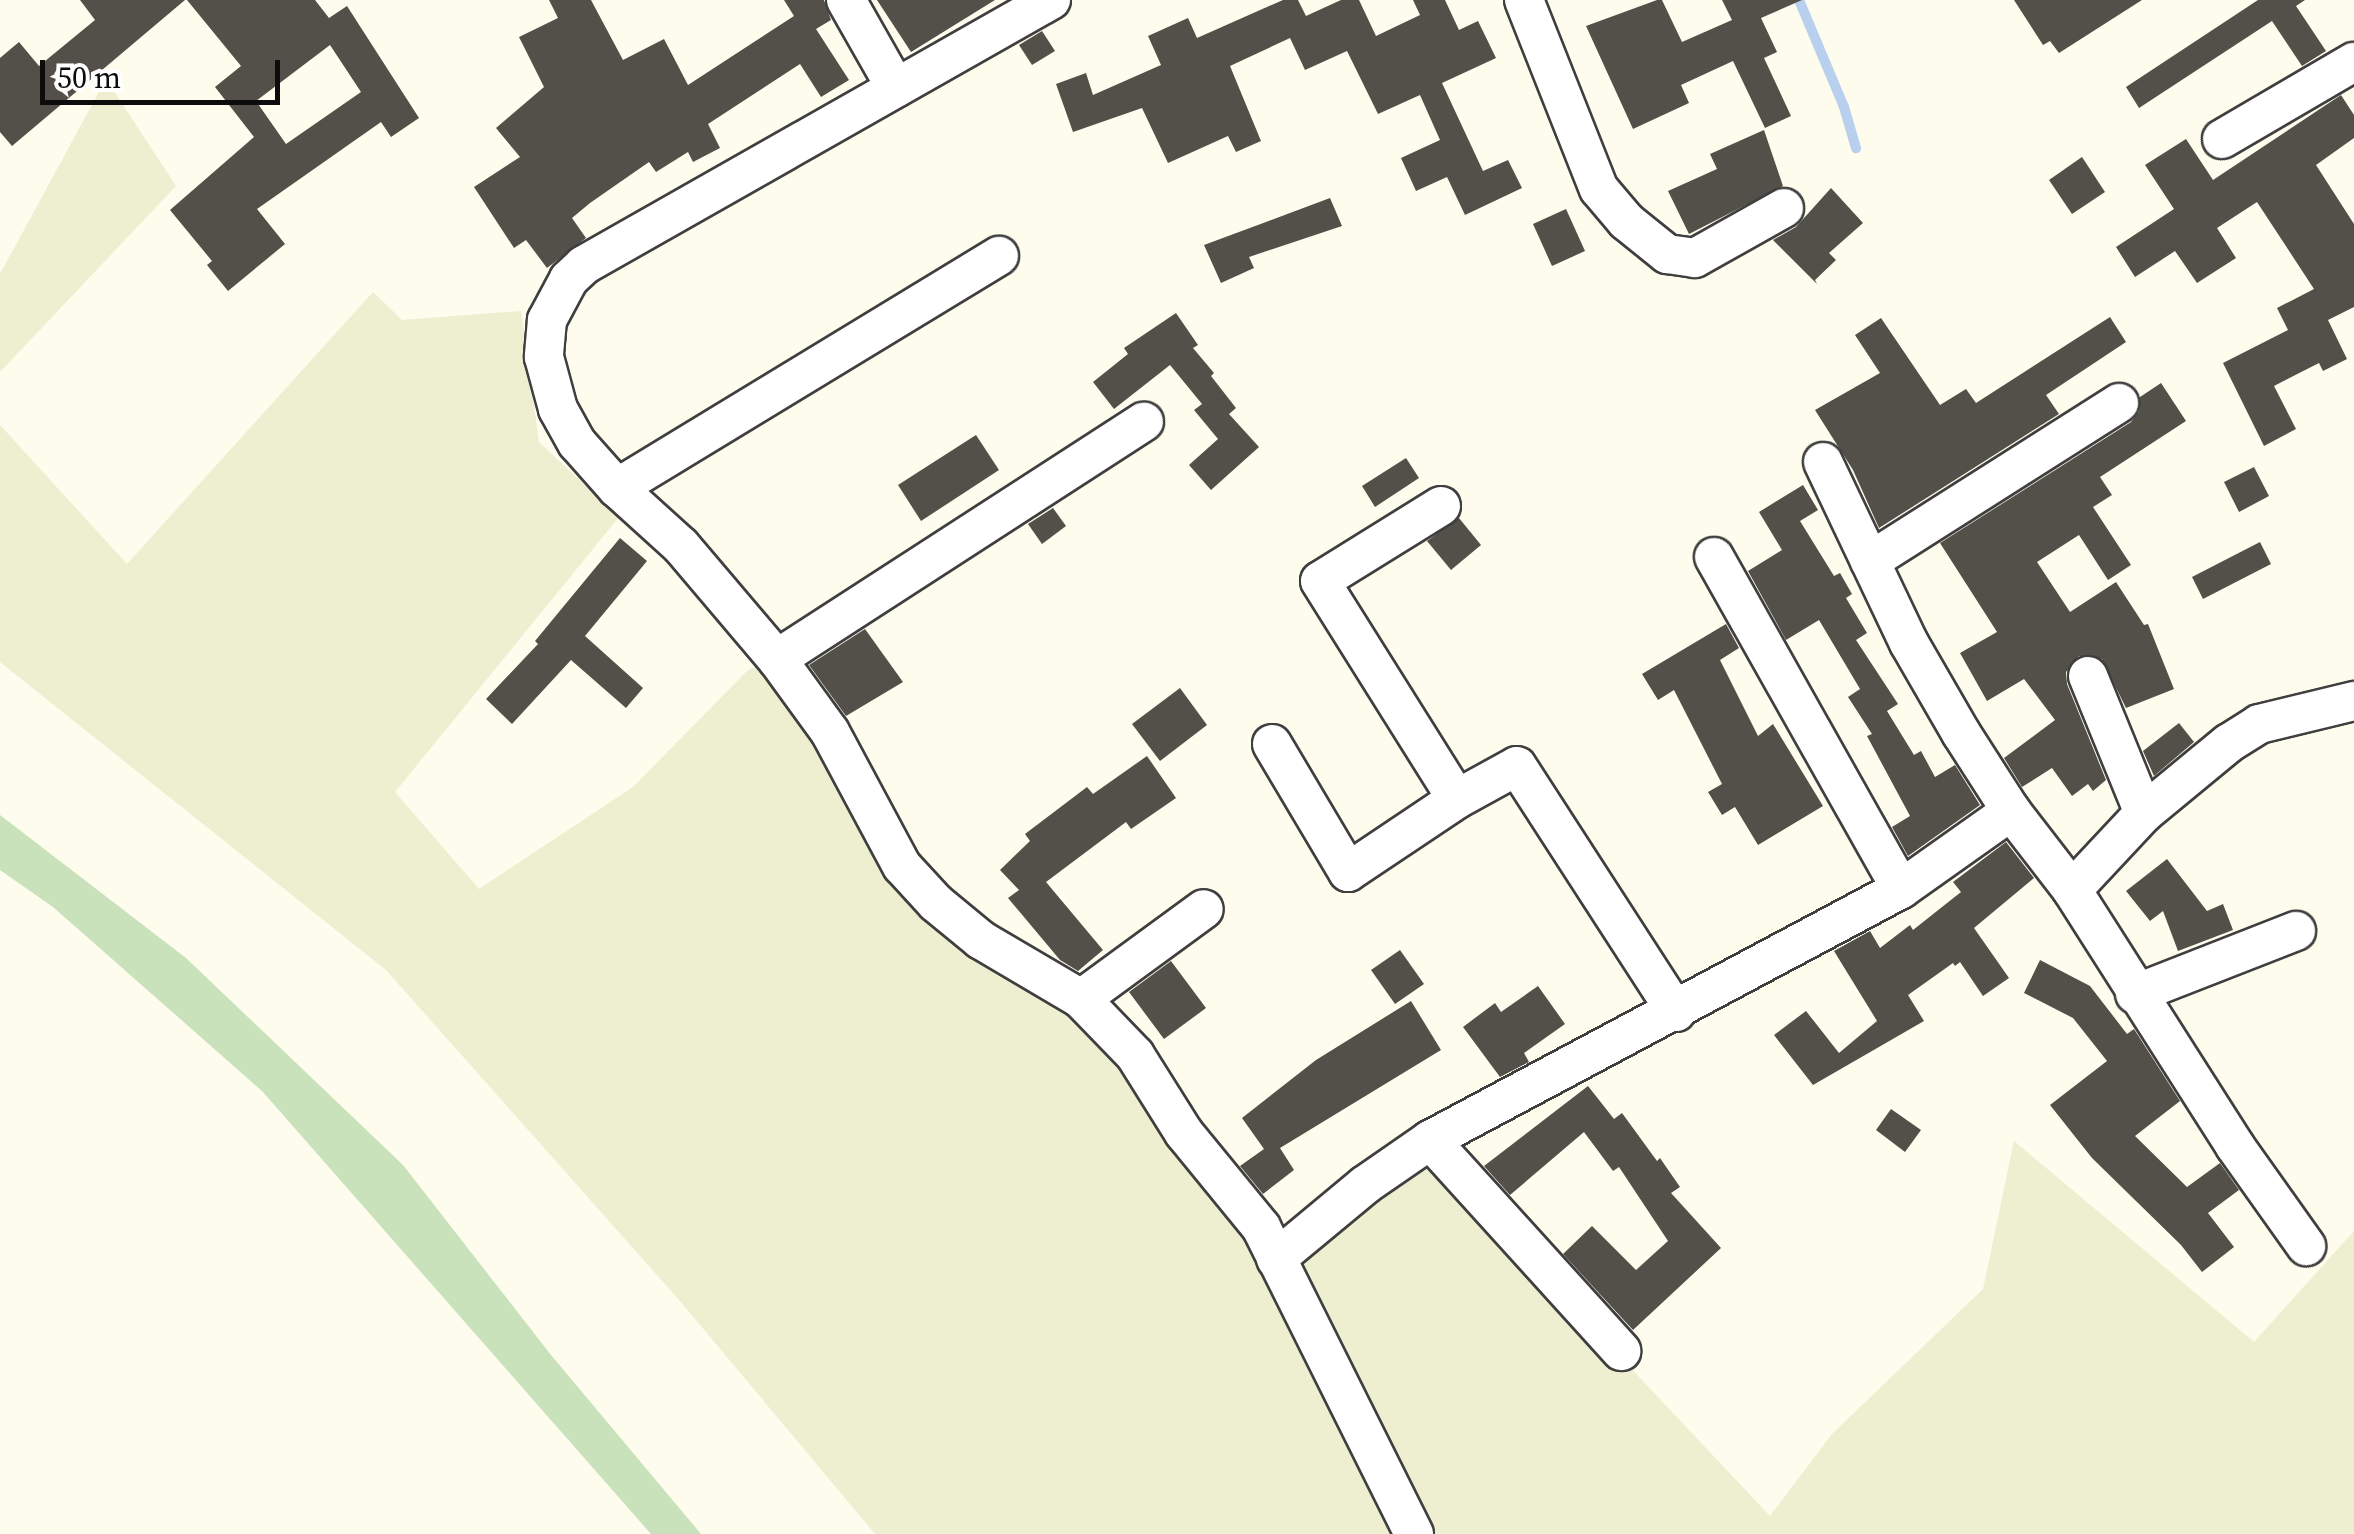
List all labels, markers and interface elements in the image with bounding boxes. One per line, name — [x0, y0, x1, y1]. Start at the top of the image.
scale bar — [45, 40, 285, 102]
text: 50 m — [57, 57, 121, 98]

